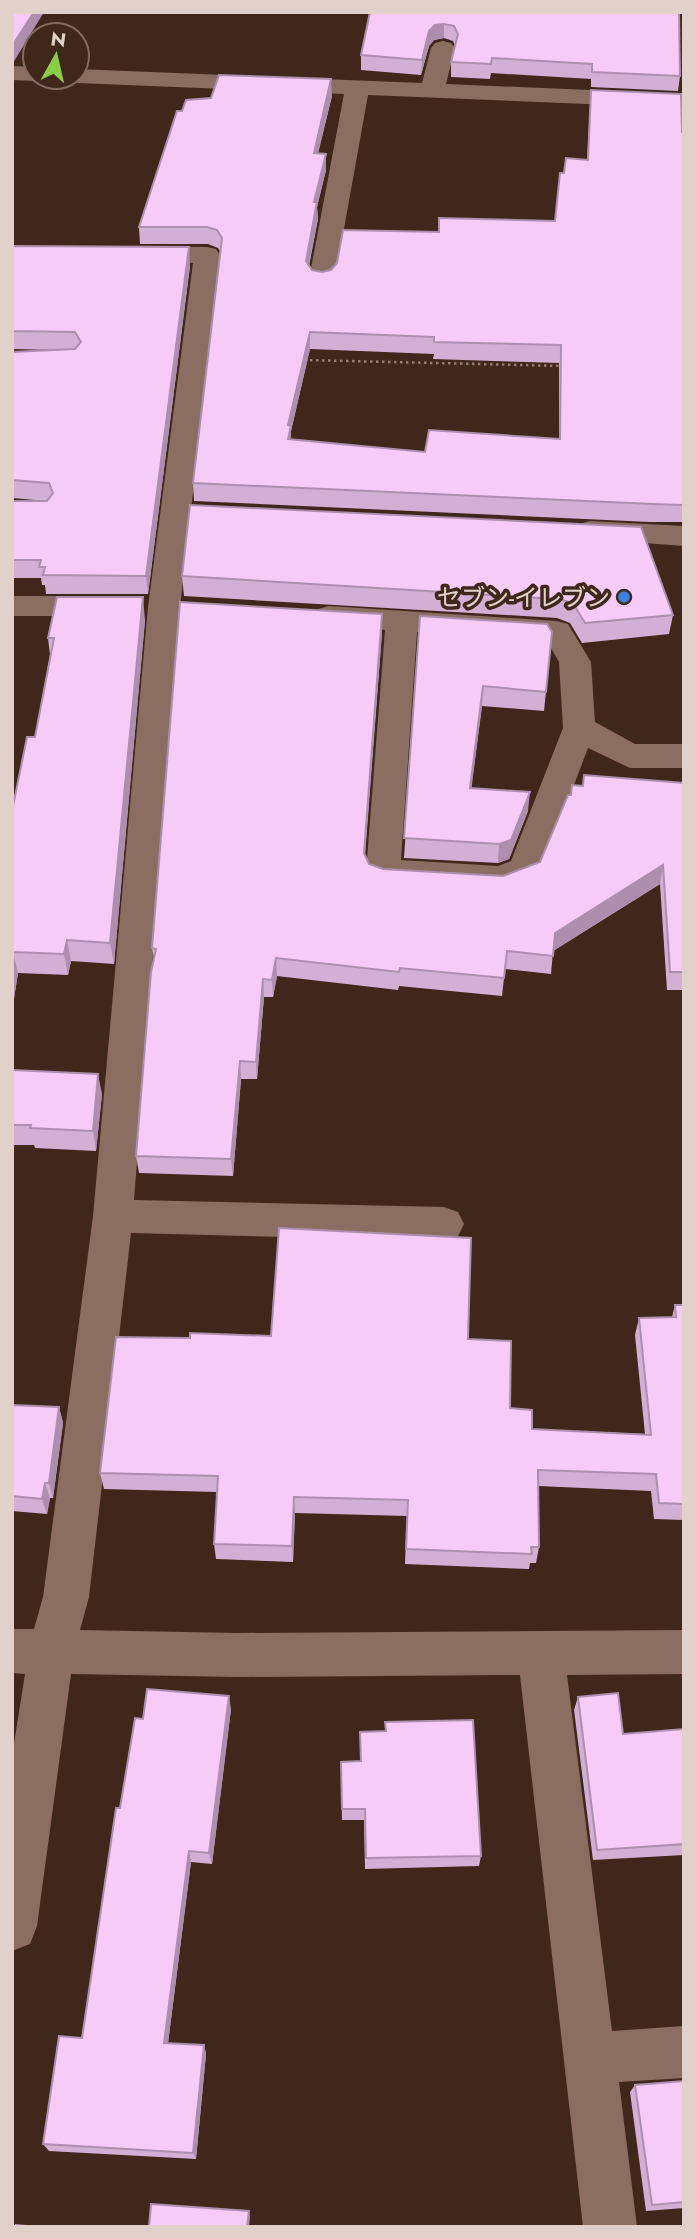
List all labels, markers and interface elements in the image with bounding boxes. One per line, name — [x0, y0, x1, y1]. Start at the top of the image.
north arrow — [21, 21, 91, 91]
text: N — [49, 25, 68, 54]
place label: セブン-イレブン — [437, 580, 610, 615]
marker: セブン-イレブン — [616, 589, 632, 605]

